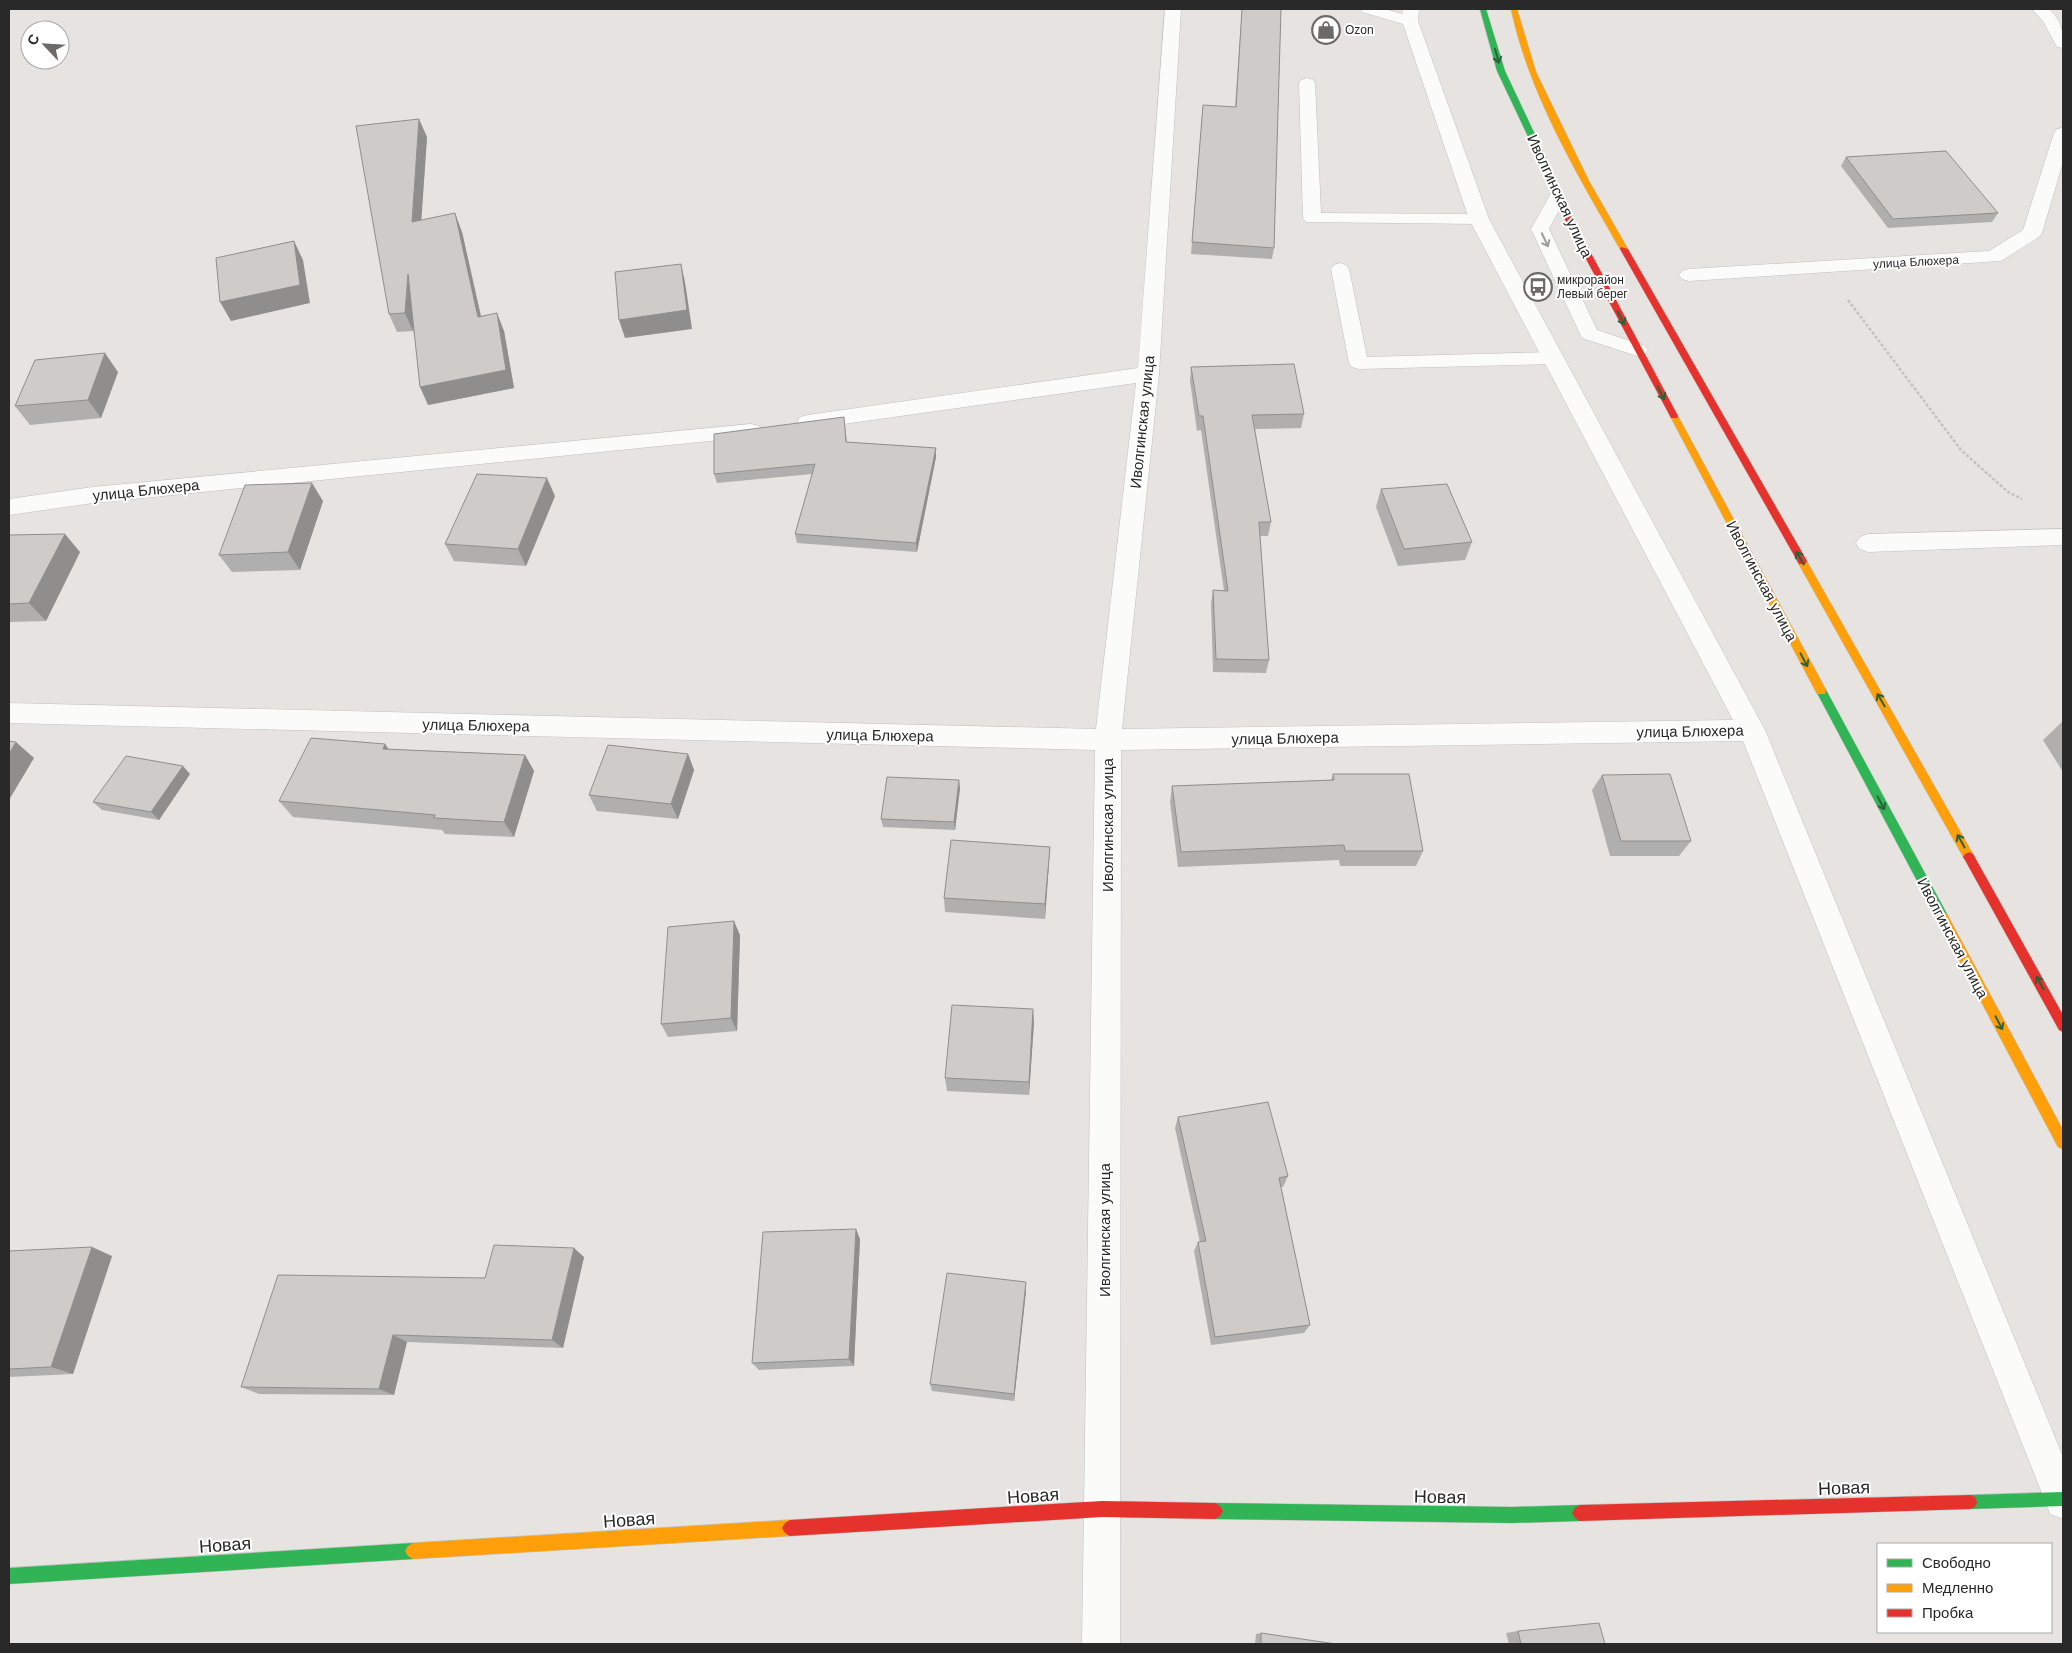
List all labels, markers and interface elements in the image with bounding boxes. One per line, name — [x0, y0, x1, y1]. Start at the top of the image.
shop icon: Ozon — [1311, 15, 1341, 45]
north arrow — [20, 20, 70, 70]
place label: Ozon — [1345, 23, 1374, 37]
text: С — [24, 32, 43, 47]
one-way arrow — [1492, 47, 1502, 63]
street label: Иволгинская улица — [1524, 132, 1596, 261]
one-way arrow — [1541, 232, 1550, 247]
street label: улица Блюхера — [1873, 253, 1960, 271]
bus stop icon: микрорайон Левый берег — [1523, 272, 1553, 302]
place label: микрорайон Левый берег — [1557, 273, 1628, 301]
one-way arrow — [1617, 310, 1626, 325]
street label: Иволгинская улица — [1127, 354, 1158, 489]
one-way arrow — [1656, 386, 1666, 401]
street label: улица Блюхера — [92, 476, 201, 504]
street label: Иволгинская улица — [1723, 518, 1801, 645]
one-way arrow — [1795, 552, 1805, 566]
one-way arrow — [1800, 652, 1809, 667]
one-way arrow — [1876, 692, 1886, 707]
street label: улица Блюхера — [422, 716, 530, 734]
street label: улица Блюхера — [1636, 722, 1744, 740]
street label: улица Блюхера — [826, 726, 934, 744]
street label: улица Блюхера — [1231, 729, 1339, 747]
street label: Иволгинская улица — [1099, 757, 1116, 892]
one-way arrow — [1877, 795, 1886, 810]
one-way arrow — [1955, 835, 1965, 849]
street label: Иволгинская улица — [1914, 875, 1992, 1002]
one-way arrow — [2034, 977, 2044, 991]
one-way arrow — [1994, 1016, 2004, 1031]
street label: Иволгинская улица — [1096, 1162, 1113, 1297]
street label: Новая — [1818, 1477, 1870, 1499]
street label: Новая — [1006, 1484, 1060, 1508]
street label: Новая — [1414, 1487, 1466, 1507]
street label: Новая — [602, 1508, 656, 1532]
street label: Новая — [198, 1533, 252, 1557]
legend — [1877, 1543, 2052, 1633]
text: Свободно — [1922, 1554, 1991, 1571]
text: Медленно — [1922, 1579, 1993, 1596]
text: Пробка — [1922, 1604, 1974, 1621]

